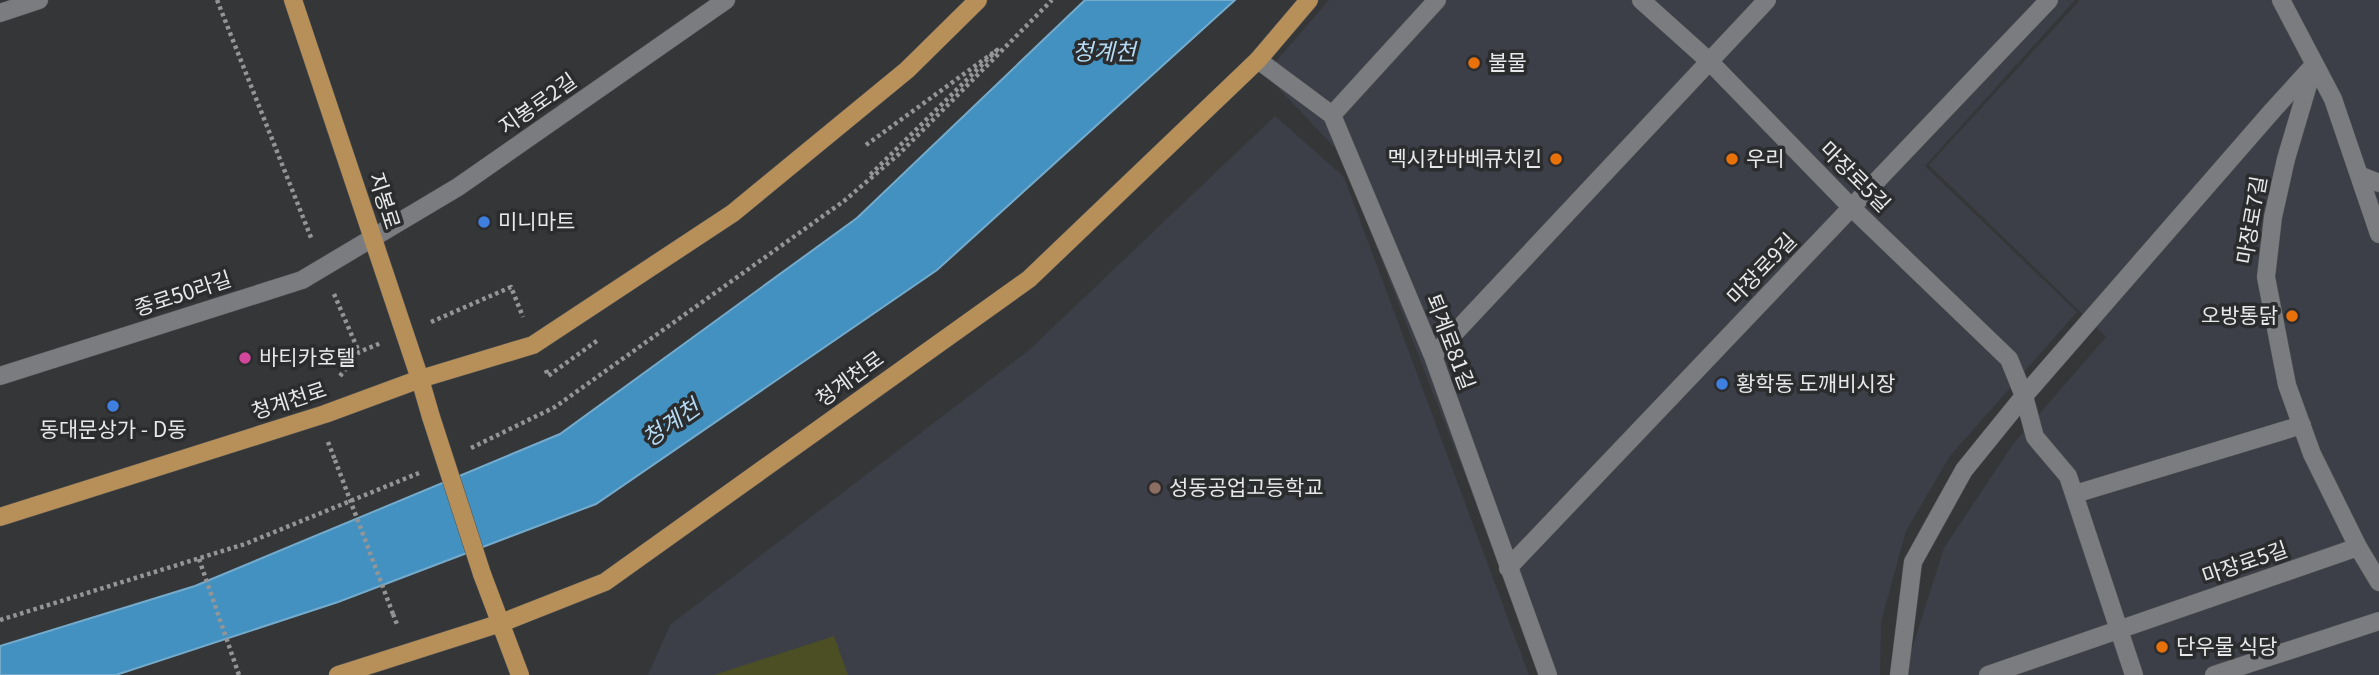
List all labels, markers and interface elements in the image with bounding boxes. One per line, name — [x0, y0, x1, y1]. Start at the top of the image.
water label: 청계천 — [1072, 33, 1139, 67]
place label: 불물 — [1488, 46, 1527, 76]
marker: 불물 — [1466, 55, 1482, 71]
street label: 지봉로2길 — [492, 65, 582, 140]
street label: 마장로5길 — [1814, 134, 1898, 218]
place label: 멕시칸바베큐치킨 — [1387, 142, 1542, 172]
place label: 우리 — [1746, 142, 1785, 172]
marker: 멕시칸바베큐치킨 — [1548, 151, 1564, 167]
marker: 우리 — [1724, 151, 1740, 167]
street label: 지봉로 — [363, 168, 409, 233]
street label: 마장로7길 — [2228, 173, 2273, 266]
place label: 미니마트 — [498, 205, 575, 235]
marker: 미니마트 — [476, 214, 492, 230]
street label: 마장로9길 — [1719, 225, 1802, 310]
street label: 종로50라길 — [130, 262, 235, 322]
street label: 퇴계로81길 — [1420, 289, 1484, 394]
place label: 오방통닭 — [2201, 299, 2278, 329]
marker: 오방통닭 — [2284, 308, 2300, 324]
place label: 바티카호텔 — [259, 341, 356, 371]
street label: 청계천로 — [809, 343, 889, 412]
marker: 바티카호텔 — [237, 350, 253, 366]
place label: 황학동 도깨비시장 — [1736, 367, 1895, 397]
street label: 청계천로 — [247, 373, 330, 425]
marker: 황학동 도깨비시장 — [1714, 376, 1730, 392]
water label: 청계천 — [634, 388, 708, 453]
marker: 동대문상가 - D동 — [105, 398, 121, 414]
place label: 동대문상가 - D동 — [39, 413, 187, 443]
place label: 성동공업고등학교 — [1169, 471, 1324, 501]
marker: 성동공업고등학교 — [1147, 480, 1163, 496]
street label: 마장로5길 — [2197, 532, 2291, 590]
place label: 단우물 식당 — [2176, 630, 2277, 660]
marker: 단우물 식당 — [2154, 639, 2170, 655]

